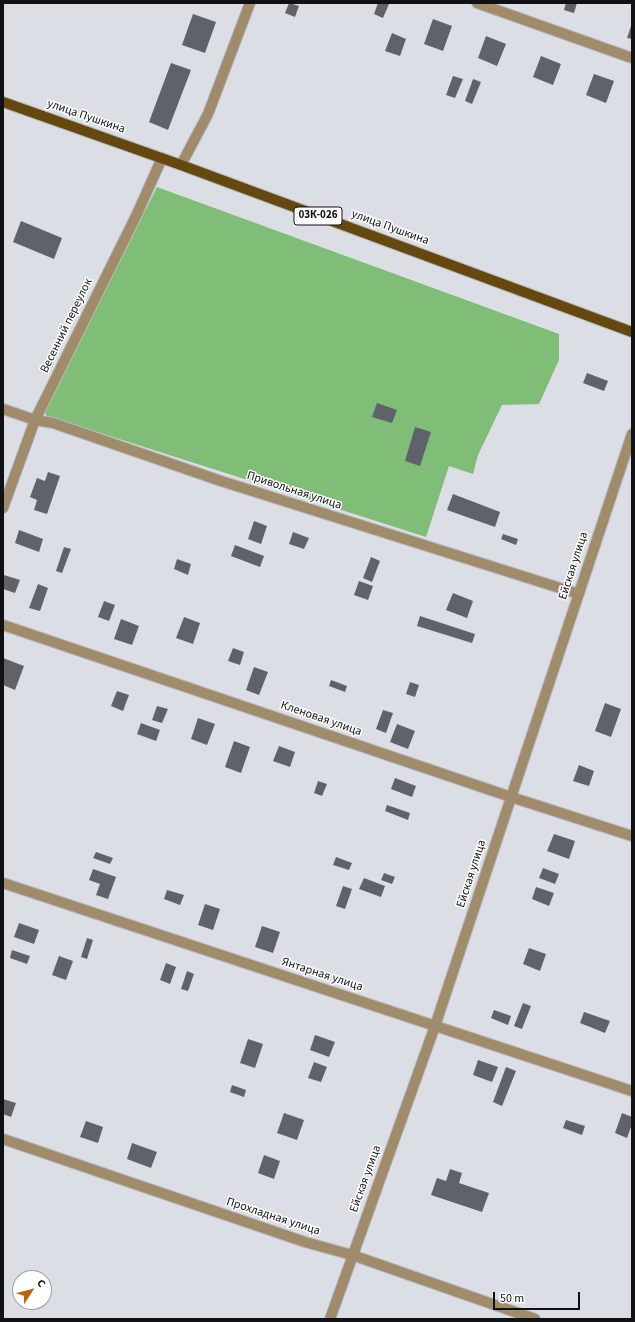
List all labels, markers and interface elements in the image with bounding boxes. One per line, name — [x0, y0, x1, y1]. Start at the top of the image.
street label: улица Пушкина — [45, 97, 127, 137]
road number: 03К-026 — [294, 207, 342, 225]
street label: улица Пушкина — [349, 207, 431, 249]
street label: Весенний переулок — [38, 276, 96, 376]
street label: Привольная улица — [245, 469, 343, 513]
street label: Ейская улица — [556, 530, 592, 602]
street label: Кленовая улица — [278, 698, 364, 740]
street label: Ейская улица — [454, 838, 490, 910]
street label: Янтарная улица — [280, 955, 364, 995]
street label: Ейская улица — [347, 1143, 385, 1215]
street label: Прохладная улица — [224, 1195, 322, 1239]
north arrow — [12, 1270, 52, 1310]
text: С — [33, 1276, 49, 1290]
scale bar — [495, 1284, 582, 1310]
text: 50 m — [500, 1290, 524, 1307]

